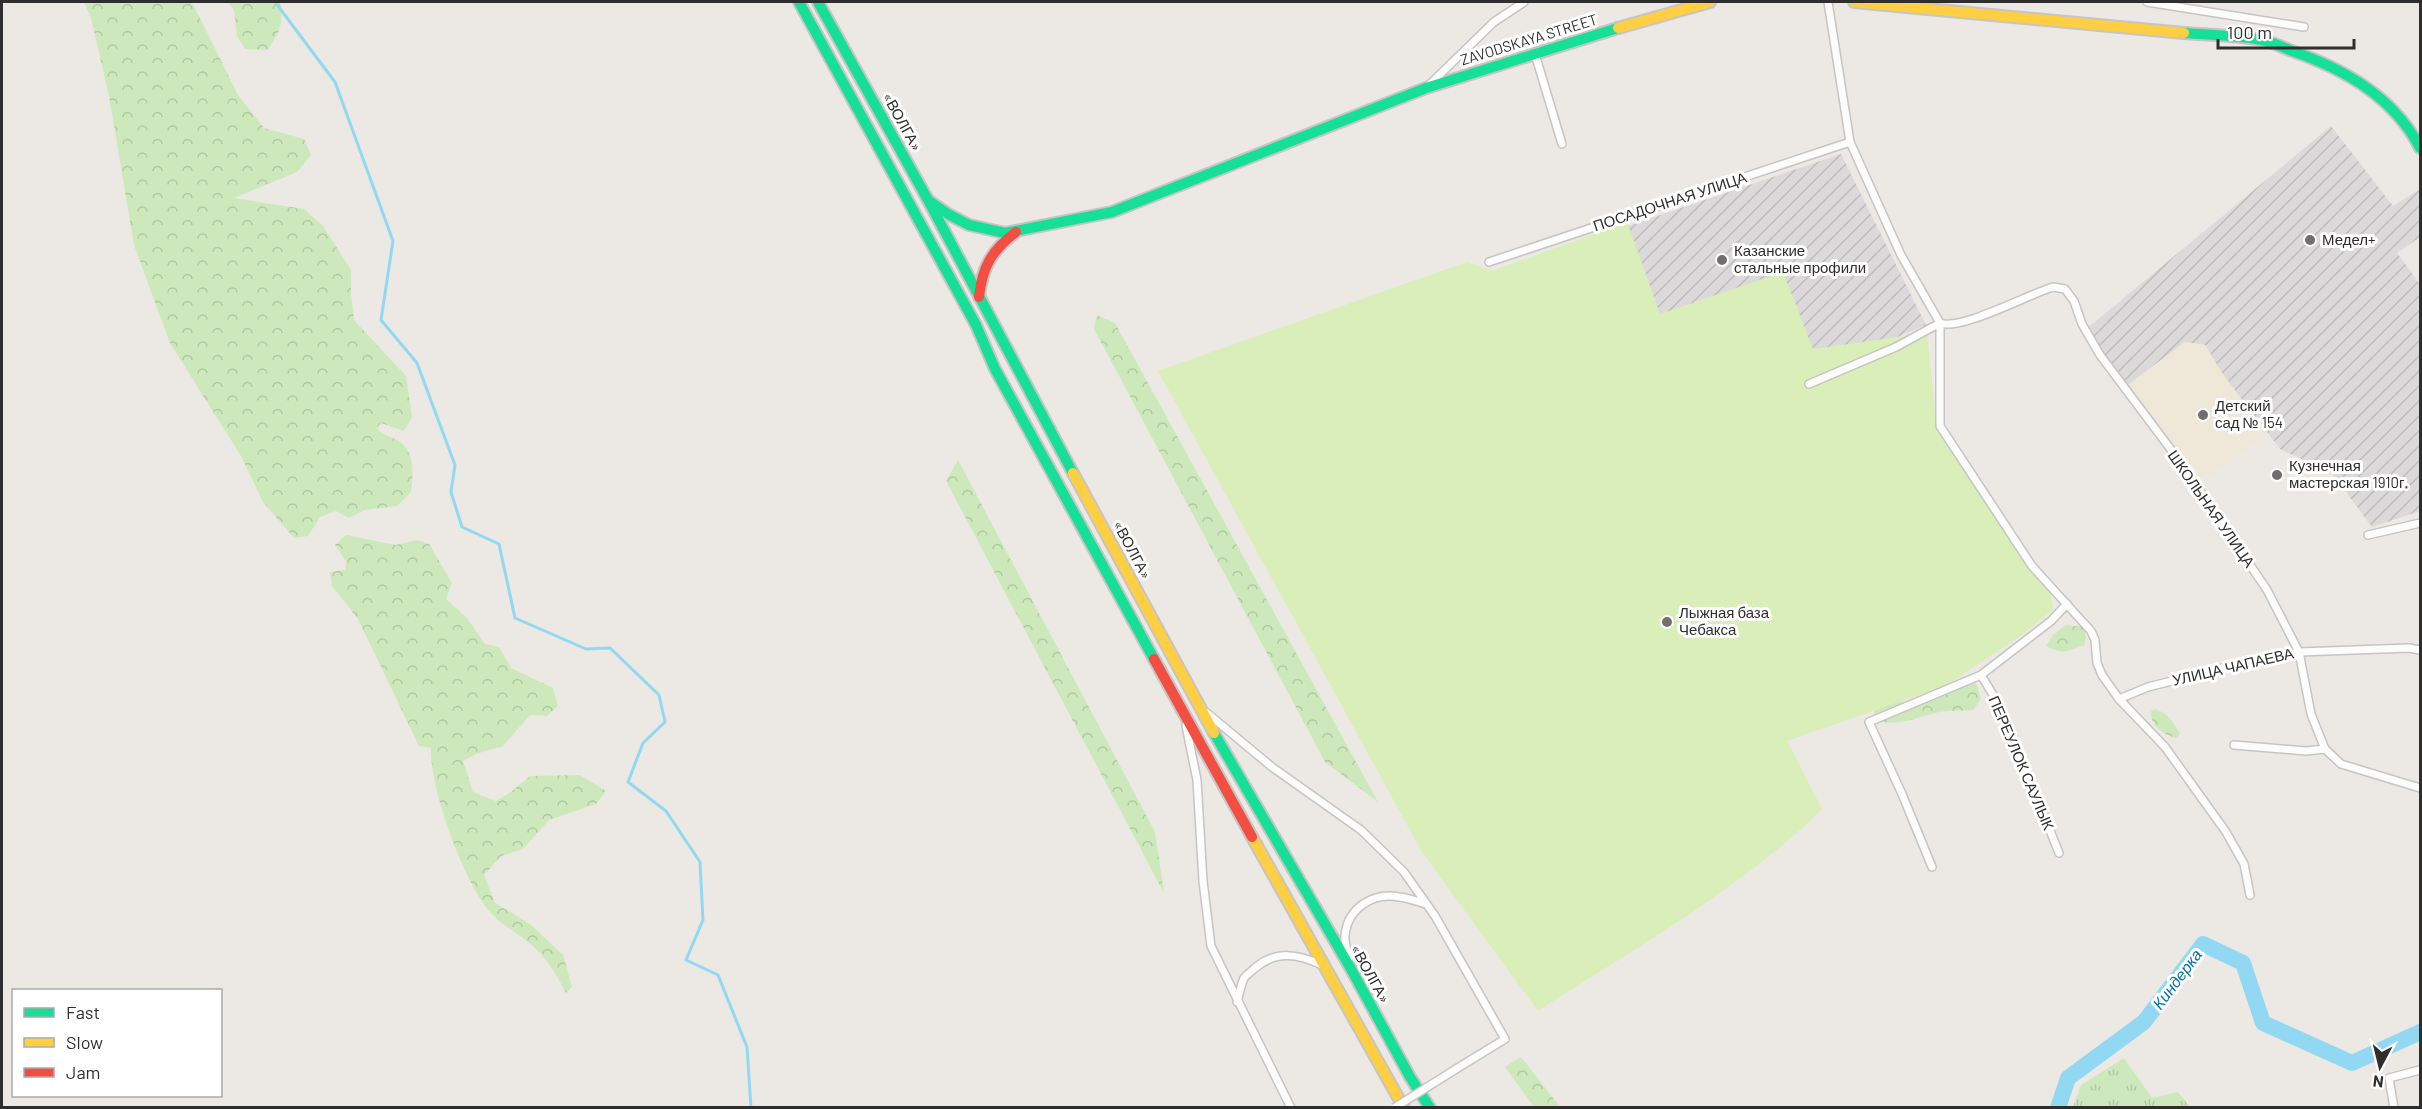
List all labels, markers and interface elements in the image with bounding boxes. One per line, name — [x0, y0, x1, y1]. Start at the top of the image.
street label: ZAVODSKAYA STREET — [1458, 10, 1599, 68]
scale bar — [2218, 12, 2354, 50]
text: 100 m — [2227, 21, 2272, 43]
street label: «ВОЛГА» — [879, 89, 926, 154]
street label: ПОСАДОЧНАЯ УЛИЦА — [1591, 168, 1749, 234]
place label: Медел+ — [2322, 230, 2376, 248]
marker: Медел+ — [2303, 233, 2317, 247]
place label: Казанские стальные профили — [1734, 241, 1866, 276]
marker: Казанские стальные профили — [1715, 253, 1729, 267]
place label: Детский сад № 154 — [2215, 396, 2283, 431]
marker: Детский сад № 154 — [2196, 408, 2210, 422]
street label: ШКОЛЬНАЯ УЛИЦА — [2165, 446, 2259, 570]
place label: Кузнечная мастерская 1910г. — [2289, 456, 2409, 491]
marker: Кузнечная мастерская 1910г. — [2270, 468, 2284, 482]
street label: «ВОЛГА» — [1110, 517, 1156, 582]
place label: Лыжная база Чебакса — [1679, 603, 1770, 638]
marker: Лыжная база Чебакса — [1660, 615, 1674, 629]
street label: УЛИЦА ЧАПАЕВА — [2170, 643, 2295, 689]
street label: ПЕРЕУЛОК САУЛЫК — [1986, 693, 2058, 833]
street label: «ВОЛГА» — [1347, 941, 1394, 1006]
water label: Киндерка — [2148, 945, 2205, 1012]
legend — [12, 989, 222, 1097]
text: Fast — [66, 1001, 100, 1023]
text: Slow — [66, 1031, 103, 1053]
north arrow — [2350, 1037, 2410, 1097]
text: Jam — [66, 1061, 100, 1083]
text: N — [2372, 1072, 2385, 1092]

